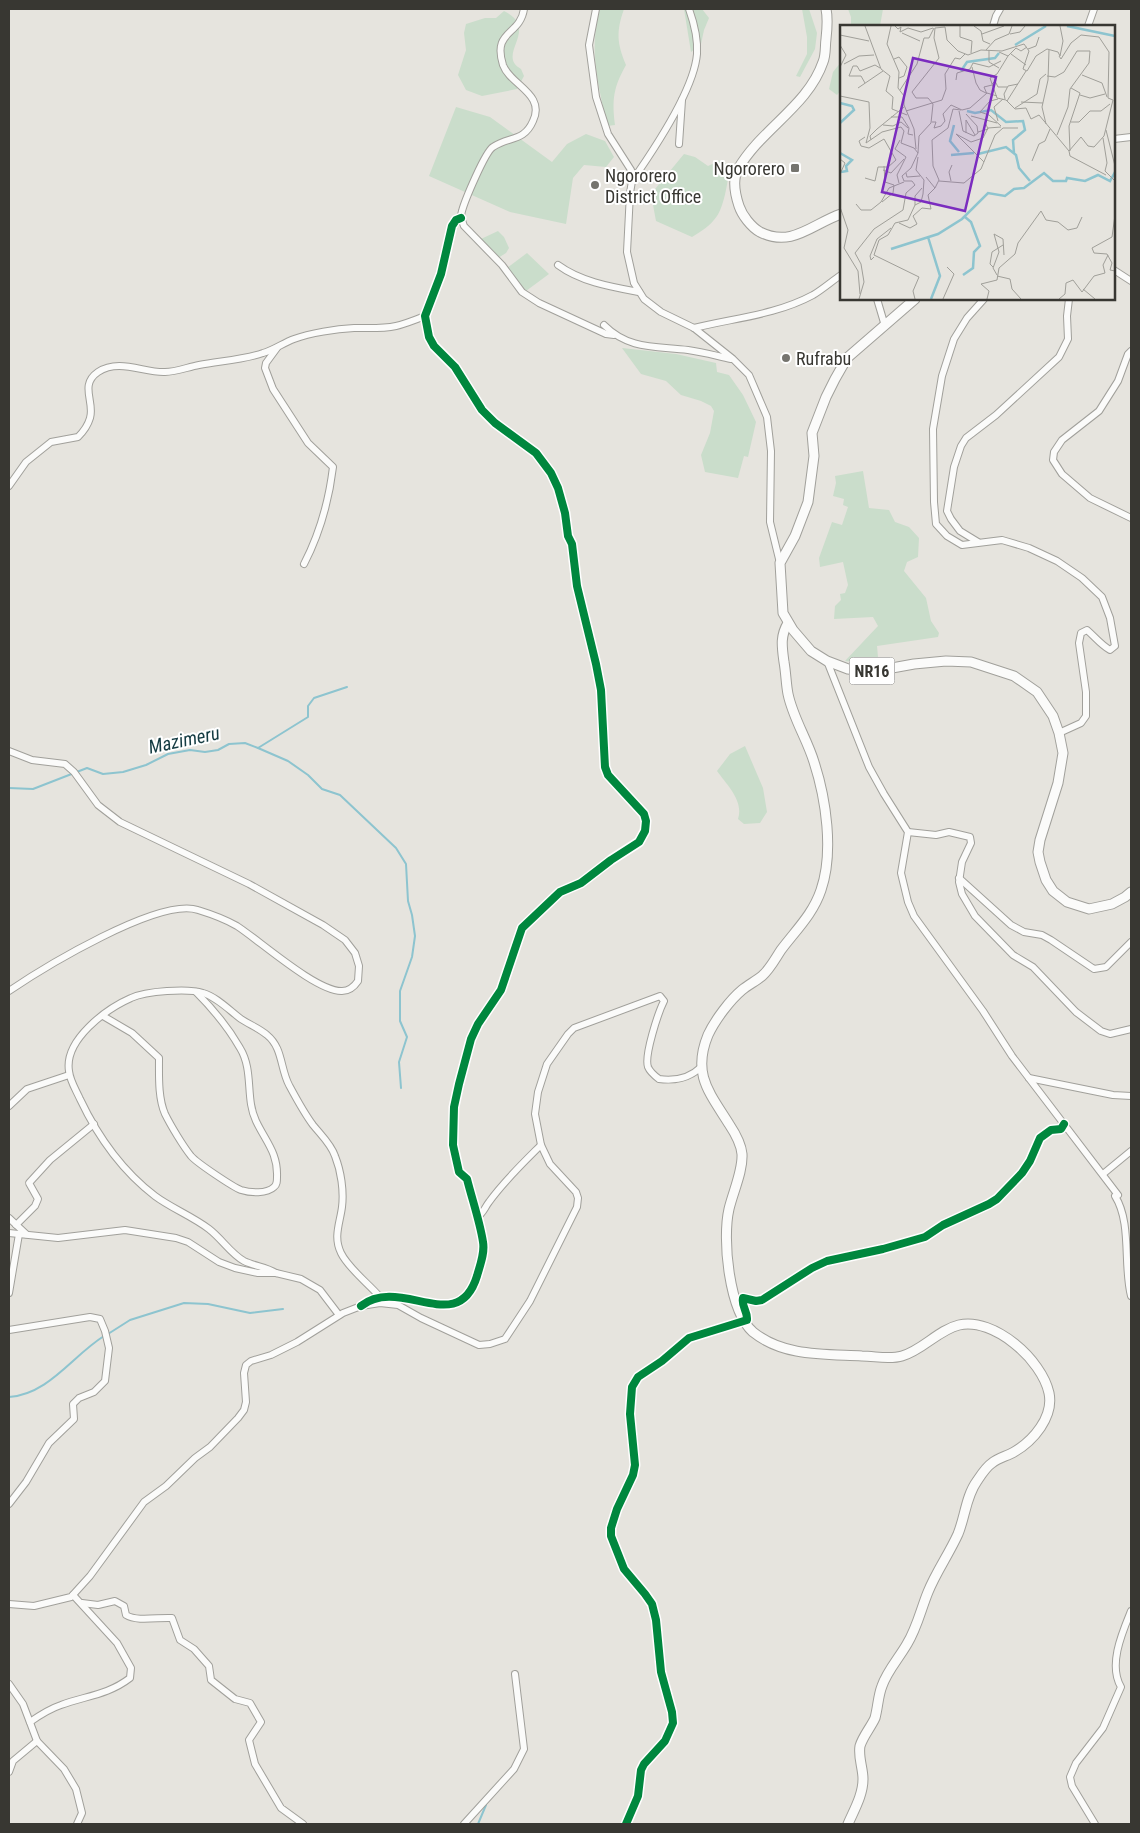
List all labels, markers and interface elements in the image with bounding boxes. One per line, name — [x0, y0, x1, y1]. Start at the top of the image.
inset map — [840, 25, 1115, 300]
place label: Ngororero — [713, 158, 785, 179]
marker: Ngororero — [789, 162, 801, 174]
place label: Ngororero District Office — [605, 165, 701, 207]
marker: Ngororero District Office — [589, 179, 601, 191]
place label: Rufrabu — [796, 348, 851, 369]
marker: Rufrabu — [780, 352, 792, 364]
road number: NR16 — [850, 658, 894, 684]
water label: Mazimeru — [146, 721, 222, 759]

